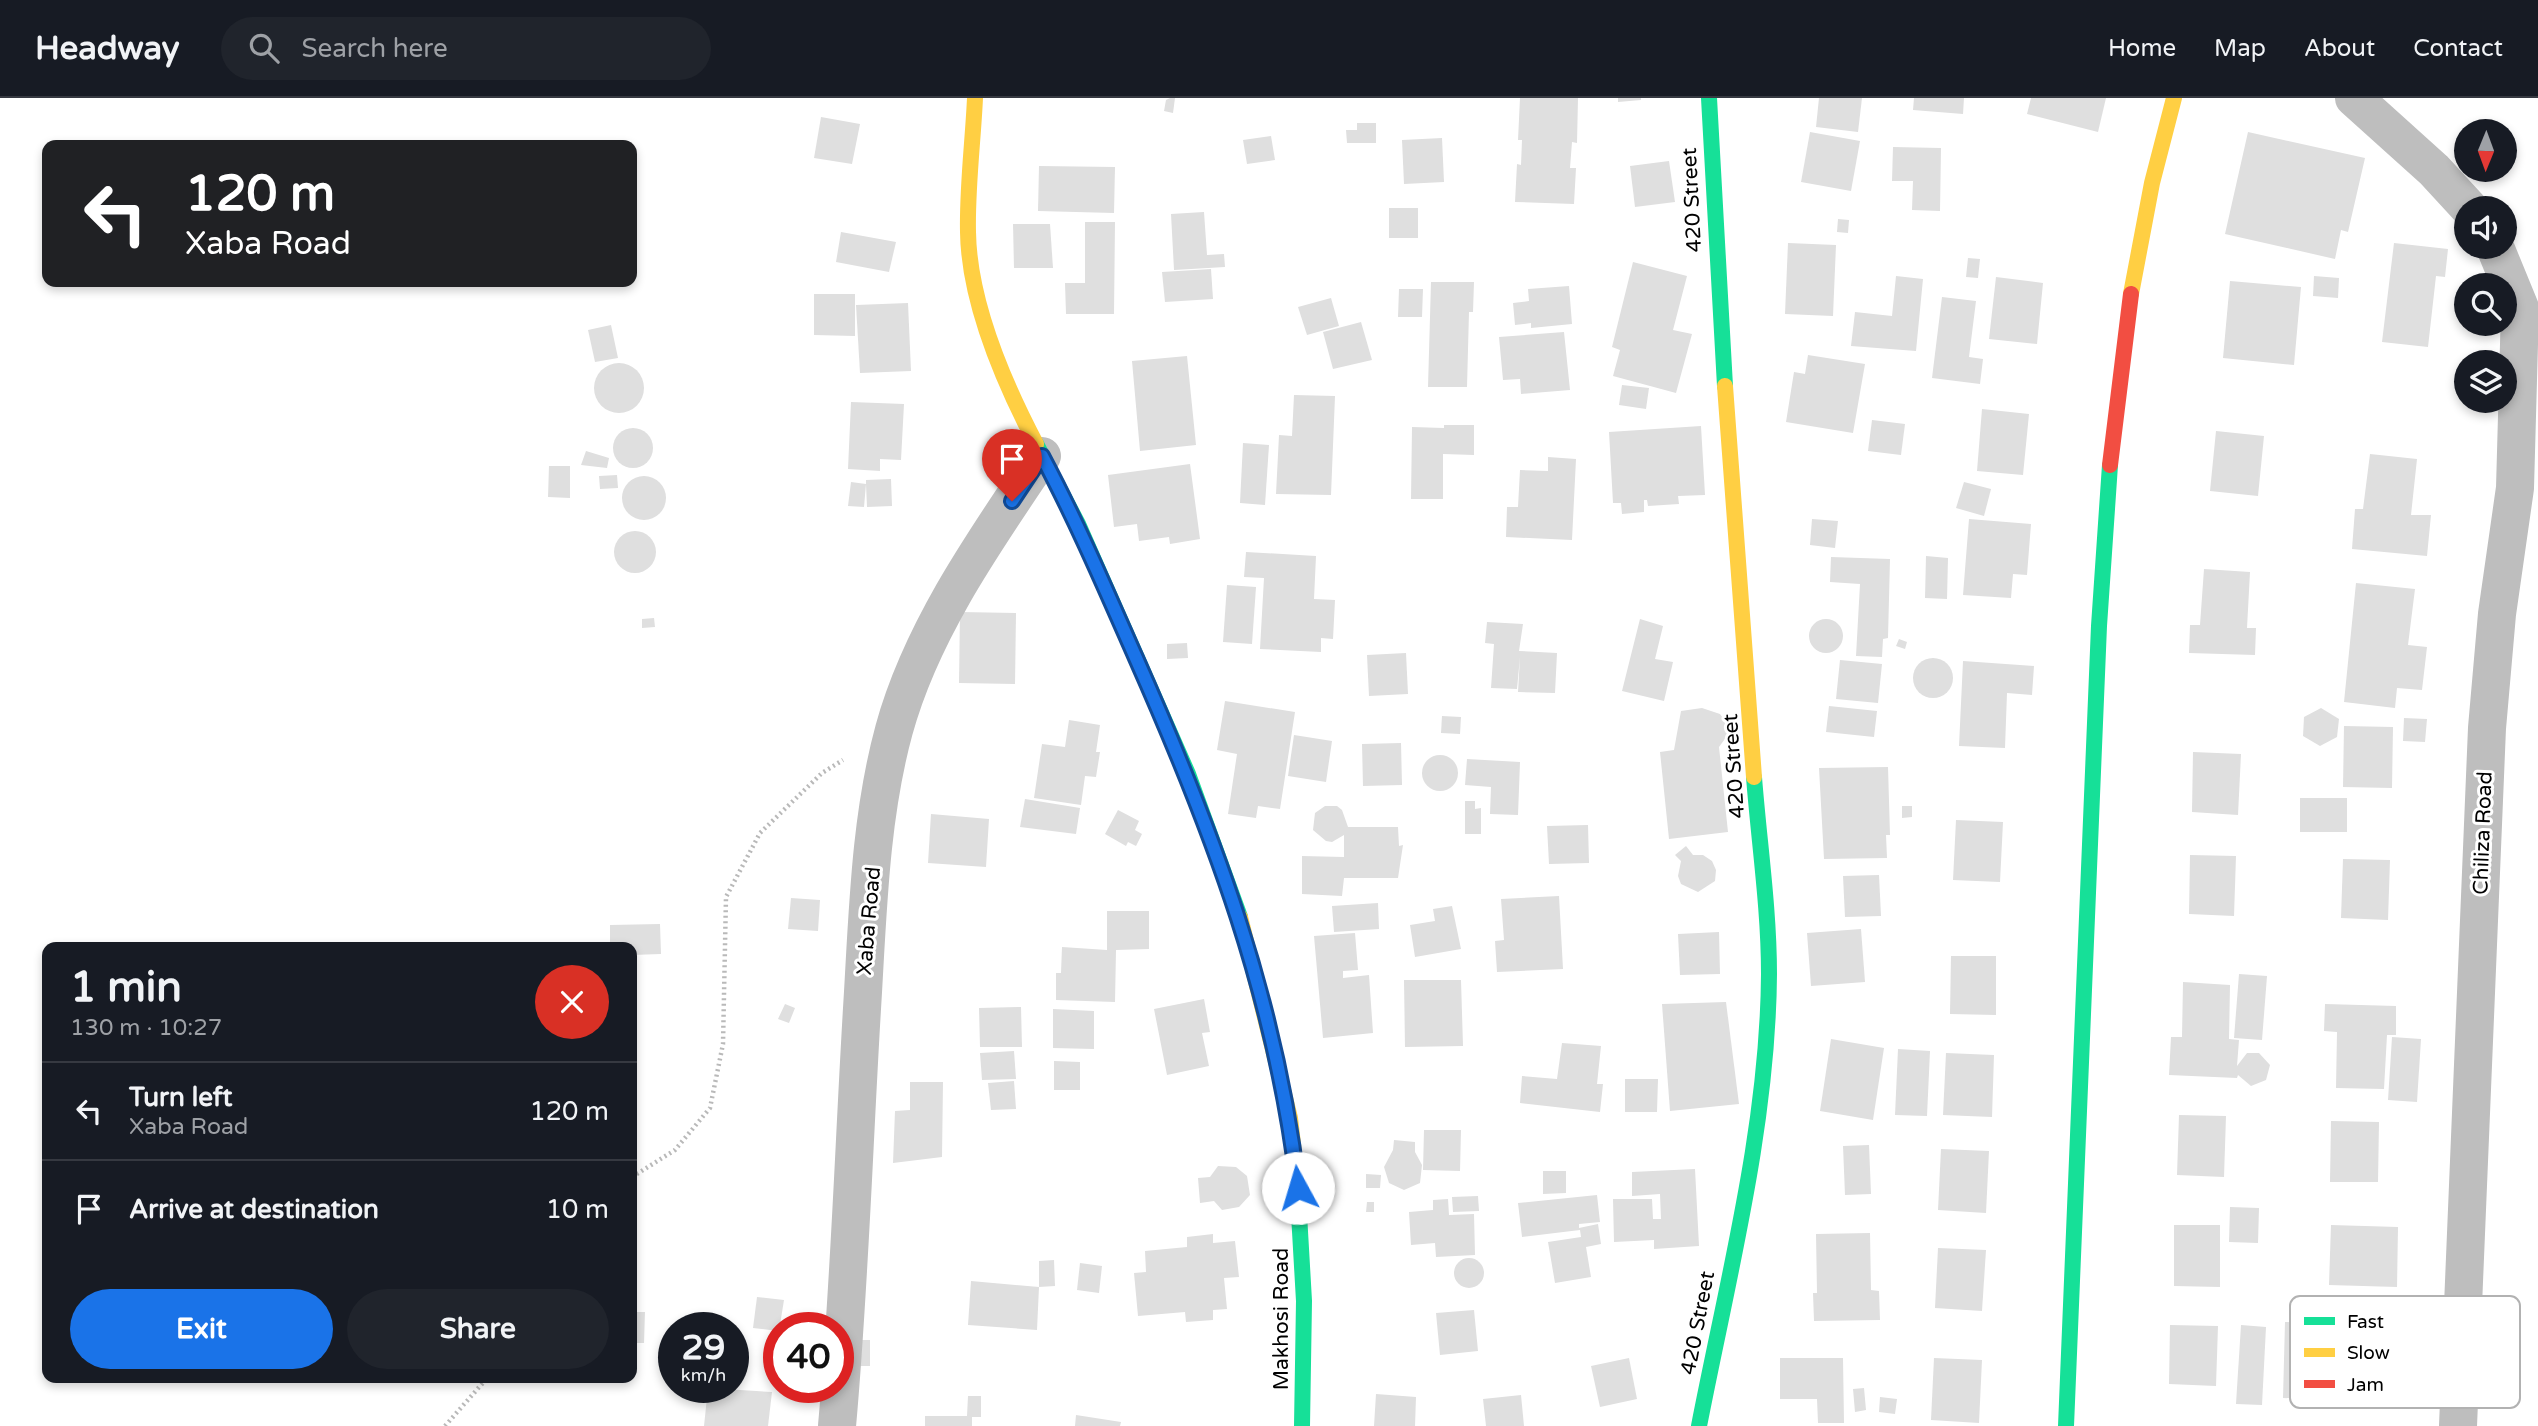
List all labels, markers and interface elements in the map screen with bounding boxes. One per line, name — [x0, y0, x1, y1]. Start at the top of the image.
search box — [221, 17, 711, 80]
text: Headway — [35, 29, 179, 68]
icon: search — [245, 29, 283, 67]
text: Search here — [301, 33, 448, 64]
text: Home — [2108, 34, 2176, 63]
text: Map — [2214, 34, 2266, 63]
text: About — [2304, 34, 2375, 63]
text: Contact — [2413, 34, 2503, 63]
north arrow — [2454, 119, 2516, 182]
map controls — [2454, 119, 2517, 413]
street label: 420 Street — [1677, 147, 1707, 253]
text: 120 m — [185, 165, 335, 224]
icon: left — [70, 168, 161, 259]
button: sound — [2454, 196, 2517, 259]
text: Xaba Road — [185, 225, 351, 263]
button: search — [2454, 273, 2517, 336]
button: layers — [2454, 350, 2517, 413]
pin — [982, 429, 1042, 501]
icon: arrive — [993, 440, 1031, 478]
street label: 420 Street — [1718, 713, 1750, 819]
street label: Chiliza Road — [2468, 771, 2498, 895]
street label: Xaba Road — [852, 866, 886, 976]
text: 1 min — [70, 962, 182, 1013]
button: close — [535, 965, 609, 1039]
text: 130 m · 10:27 — [70, 1014, 222, 1042]
text: Turn left — [129, 1082, 232, 1113]
icon: left — [70, 1092, 108, 1130]
text: 120 m — [529, 1096, 609, 1127]
text: Xaba Road — [129, 1113, 248, 1141]
position arrow — [1261, 1151, 1335, 1225]
icon: arrive — [70, 1190, 108, 1228]
text: Arrive at destination — [129, 1194, 379, 1225]
text: 10 m — [546, 1194, 609, 1225]
street label: Makhosi Road — [1269, 1248, 1294, 1390]
street label: 420 Street — [1676, 1269, 1720, 1377]
button: Exit — [70, 1289, 333, 1369]
button: Share — [347, 1289, 609, 1369]
legend — [2290, 1296, 2520, 1408]
text: Fast — [2347, 1311, 2384, 1333]
speed limit sign: 40 — [763, 1312, 854, 1403]
text: 29 — [682, 1327, 725, 1369]
text: Slow — [2347, 1342, 2390, 1364]
text: km/h — [681, 1364, 726, 1386]
text: Jam — [2347, 1374, 2384, 1396]

